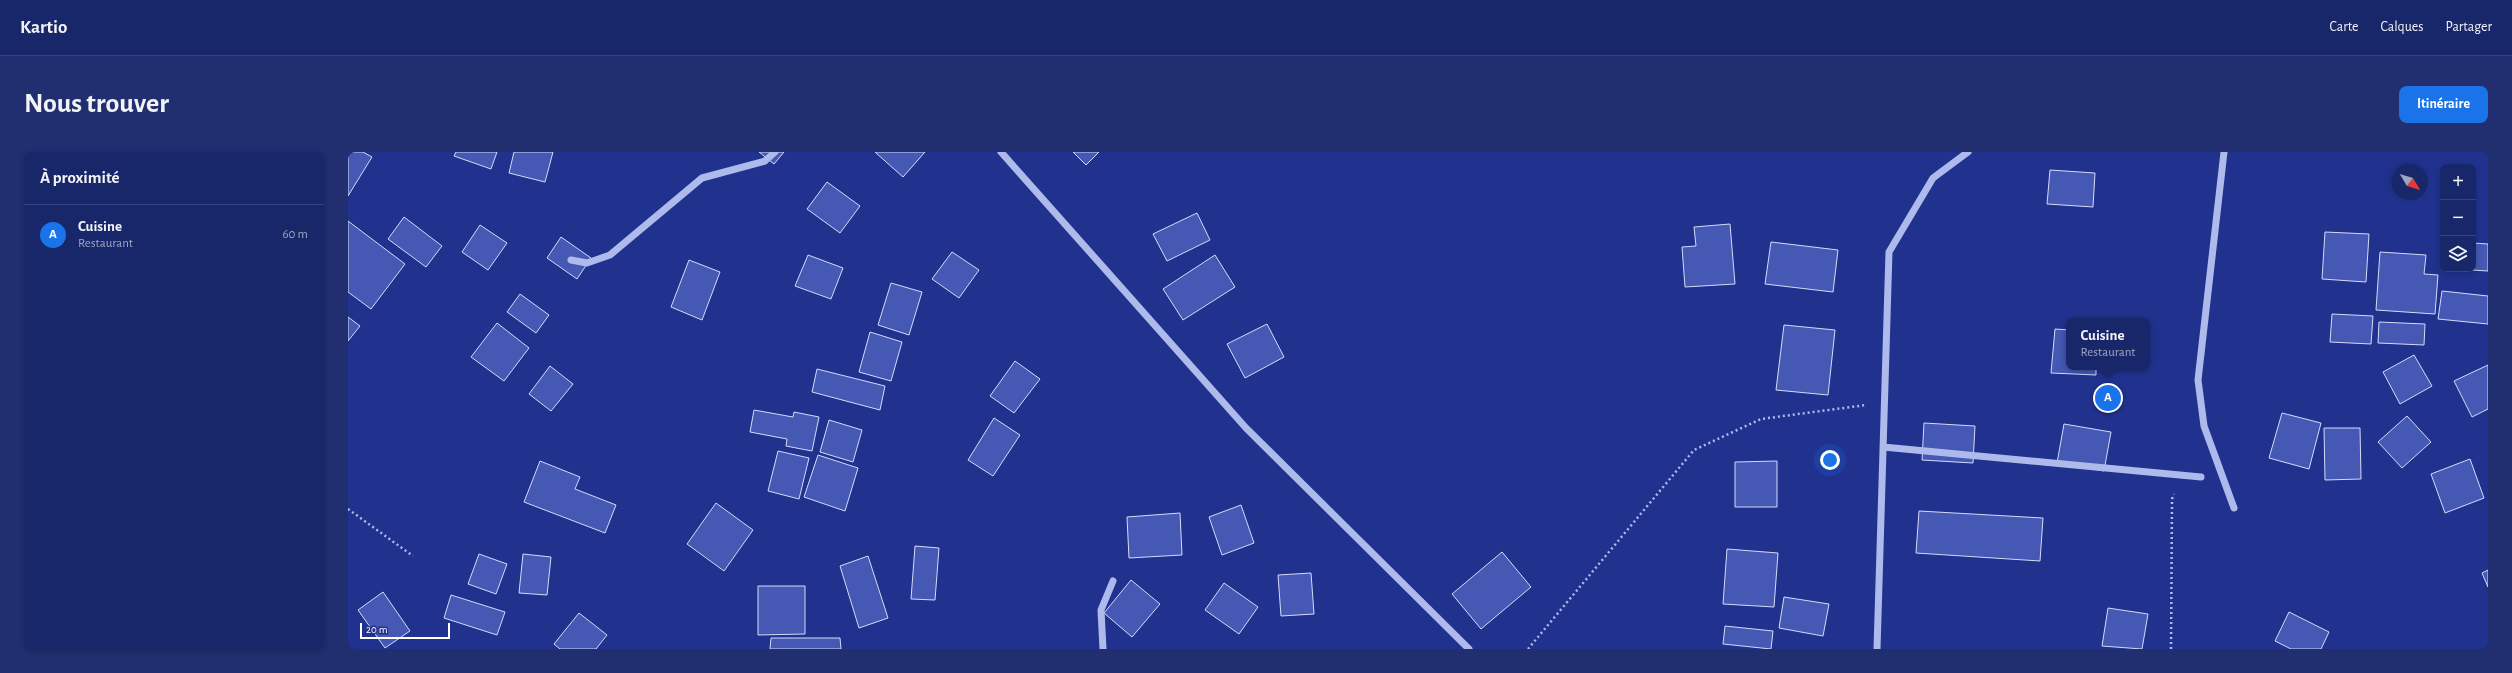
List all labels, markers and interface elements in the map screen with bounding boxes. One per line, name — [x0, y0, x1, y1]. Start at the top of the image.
text: Kartio — [20, 18, 67, 37]
text: Carte — [2330, 20, 2358, 34]
text: Calques — [2380, 20, 2424, 34]
text: Partager — [2446, 20, 2492, 34]
button: Itinéraire — [2399, 86, 2488, 123]
text: Nous trouver — [24, 90, 169, 118]
north arrow — [2392, 164, 2428, 200]
map controls — [2440, 164, 2476, 272]
button: + — [2440, 164, 2476, 200]
text: À proximité — [40, 169, 120, 186]
button: − — [2440, 200, 2476, 236]
text: Cuisine — [78, 219, 122, 234]
text: A — [49, 228, 57, 241]
text: 60 m — [282, 228, 308, 241]
button: layers — [2440, 236, 2476, 272]
text: Restaurant — [78, 237, 133, 250]
popup — [2066, 318, 2150, 370]
text: Cuisine — [2080, 328, 2125, 343]
text: Restaurant — [2080, 346, 2136, 359]
pin: A — [2095, 383, 2121, 413]
your location — [1820, 450, 1840, 470]
scale bar — [360, 621, 450, 640]
text: 20 m — [366, 624, 387, 635]

